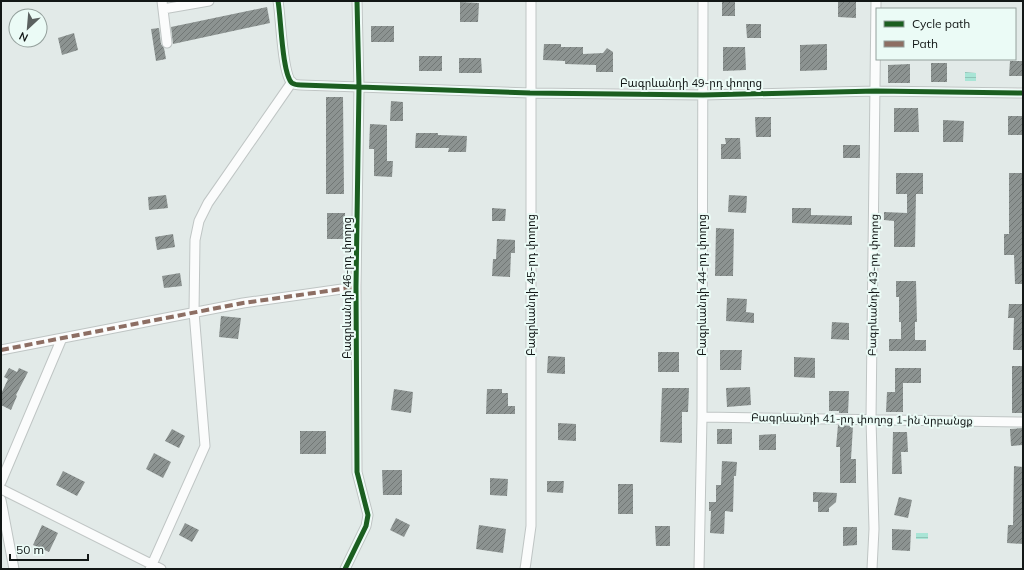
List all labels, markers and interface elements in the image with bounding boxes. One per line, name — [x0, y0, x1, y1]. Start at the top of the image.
north arrow — [8, 8, 48, 48]
legend — [876, 8, 1016, 60]
text: Cycle path — [912, 16, 970, 31]
text: N — [17, 29, 30, 45]
text: Path — [912, 36, 938, 51]
street label: Բագրևանդի 49-րդ փողոց — [620, 76, 762, 90]
street label: Բագրևանդի 45-րդ փողոց — [524, 214, 538, 356]
street label: Բագրևանդի 44-րդ փողոց — [695, 214, 709, 356]
street label: Բագրևանդի 43-րդ փողոց — [865, 214, 881, 356]
street label: Բագրևանդի 46-րդ փողոց — [340, 217, 354, 359]
street label: Բագրևանդի 41-րդ փողոց 1-ին նրբանցք — [751, 410, 973, 428]
scale bar — [10, 536, 88, 562]
text: 50 m — [16, 542, 44, 557]

